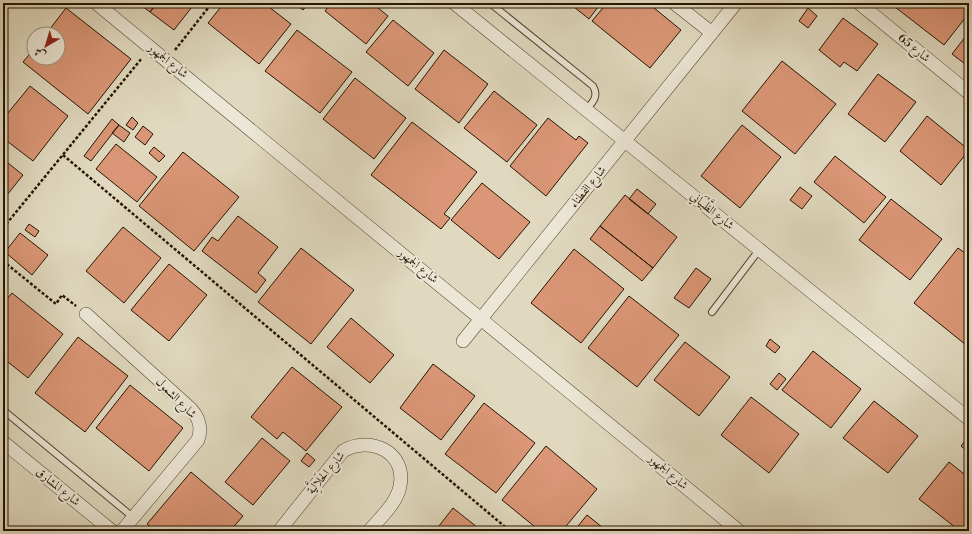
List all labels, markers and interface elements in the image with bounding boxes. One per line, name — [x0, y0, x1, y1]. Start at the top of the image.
north arrow — [26, 26, 66, 66]
street label: شارع 65 — [893, 30, 933, 68]
street label: شارع الجمهور — [142, 40, 191, 84]
text: ش — [32, 44, 49, 62]
street label: شارع الفطناء — [567, 163, 612, 213]
street label: شارع الظَّبْيَاني — [685, 186, 739, 236]
street label: شارع الجمهور — [392, 245, 441, 289]
street label: شارع الشمول — [150, 374, 200, 424]
street label: شارع الحَلالِيَّة — [301, 446, 351, 499]
street label: شارع الجمهور — [642, 450, 691, 495]
street label: شارع المشارق — [31, 465, 83, 512]

